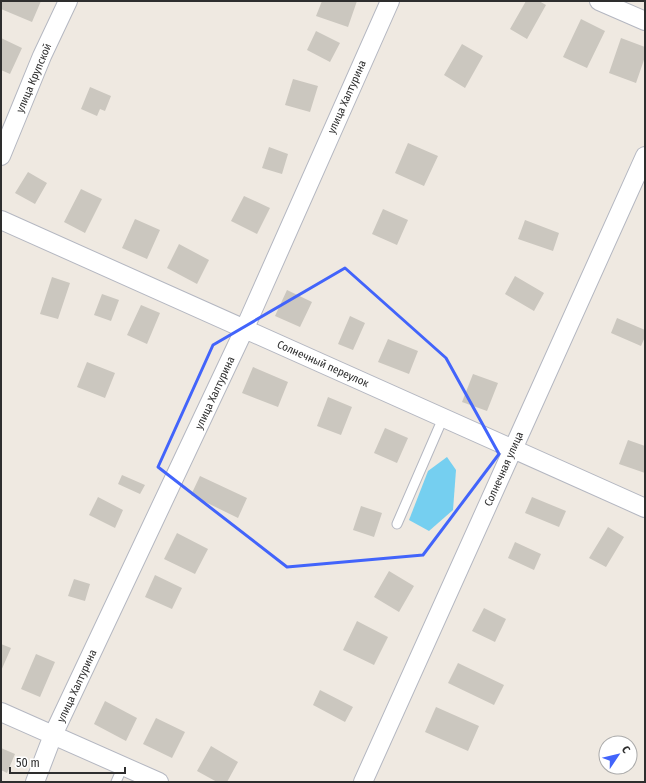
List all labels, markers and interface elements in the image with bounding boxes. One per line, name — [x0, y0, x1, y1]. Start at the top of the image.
street label: улица Крупской — [14, 41, 54, 115]
street label: улица Халтурина — [325, 58, 369, 136]
street label: Солнечный переулок — [275, 338, 372, 390]
street label: улица Халтурина — [192, 355, 238, 431]
street label: Солнечная улица — [482, 430, 526, 508]
street label: улица Халтурина — [54, 648, 100, 724]
north arrow — [598, 735, 638, 775]
text: С — [619, 743, 633, 756]
scale bar — [10, 749, 125, 775]
text: 50 m — [16, 756, 40, 770]

